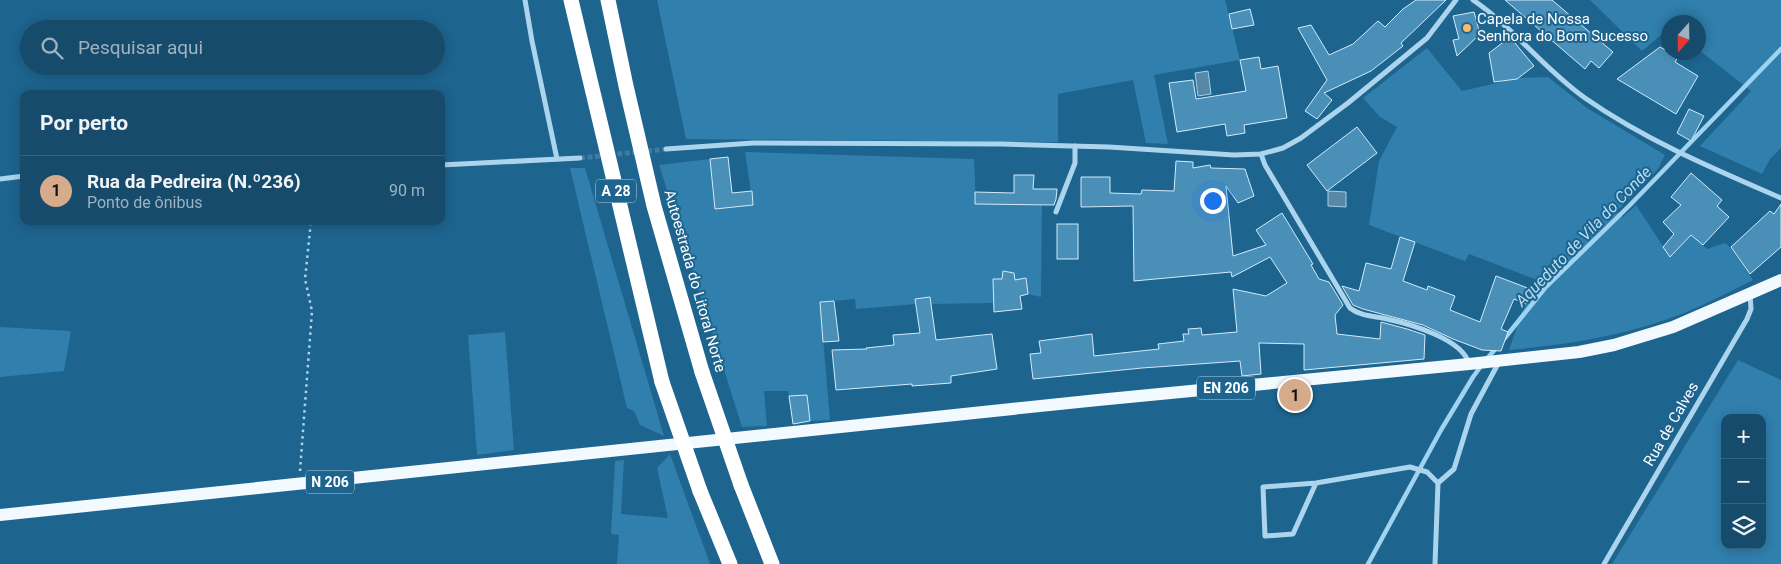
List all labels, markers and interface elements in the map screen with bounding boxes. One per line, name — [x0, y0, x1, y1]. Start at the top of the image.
place label: Capela de Nossa Senhora do Bom Sucesso — [1477, 10, 1648, 45]
north arrow — [1661, 15, 1706, 60]
search box — [20, 20, 445, 75]
marker: Capela de Nossa Senhora do Bom Sucesso — [1461, 22, 1473, 34]
icon: search — [38, 34, 66, 62]
text: Pesquisar aqui — [78, 36, 203, 59]
text: Por perto — [40, 111, 128, 135]
water label: Aqueduto de Vila do Conde — [1511, 162, 1655, 311]
text: Rua da Pedreira (N.º236) — [87, 170, 301, 193]
road number: A 28 — [596, 180, 636, 202]
text: 1 — [51, 181, 61, 200]
text: 90 m — [389, 181, 425, 200]
street label: Autoestrada do Litoral Norte — [660, 188, 730, 374]
your location — [1200, 188, 1226, 214]
text: Ponto de ônibus — [87, 193, 203, 212]
road number: EN 206 — [1197, 376, 1255, 399]
pin: 1 — [1279, 376, 1311, 414]
street label: Rua de Calves — [1640, 379, 1702, 469]
map controls — [1721, 414, 1766, 549]
button: + — [1721, 414, 1766, 459]
button: − — [1721, 459, 1766, 504]
road number: N 206 — [306, 471, 354, 494]
button: layers — [1721, 504, 1766, 549]

